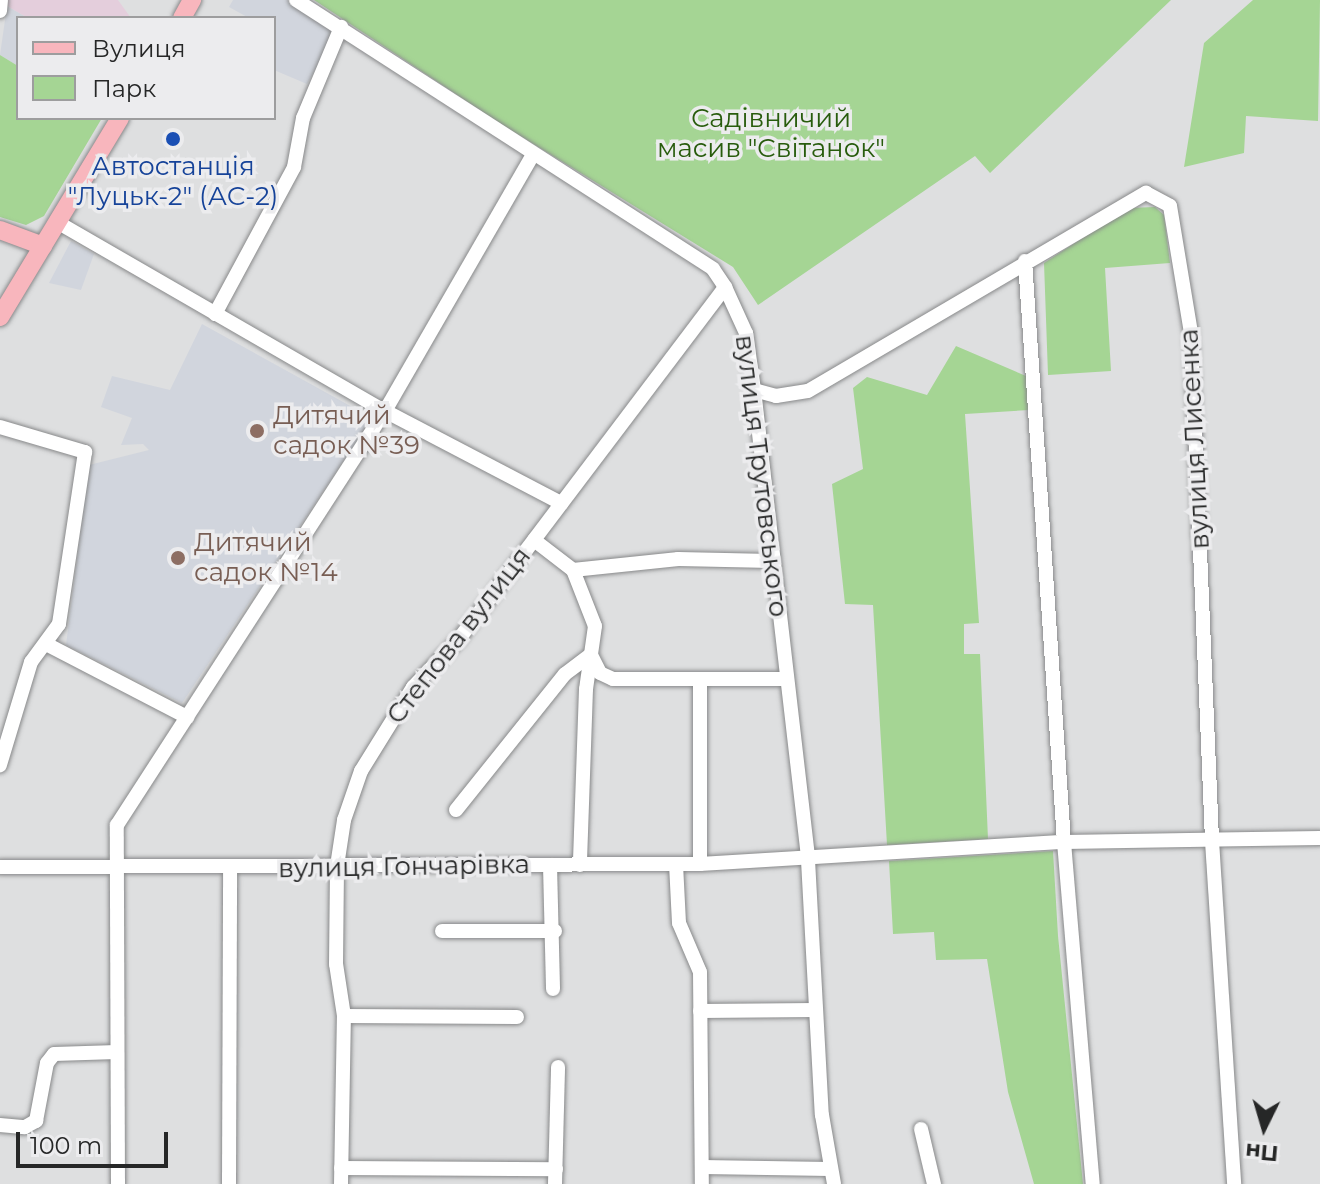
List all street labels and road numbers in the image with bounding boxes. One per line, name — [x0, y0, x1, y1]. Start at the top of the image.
street label: вулиця Лисенка — [1174, 328, 1216, 550]
street label: вулиця Трутовського — [728, 333, 794, 619]
street label: Степова вулиця — [380, 542, 538, 730]
street label: вулиця Гончарівка — [278, 849, 530, 885]

